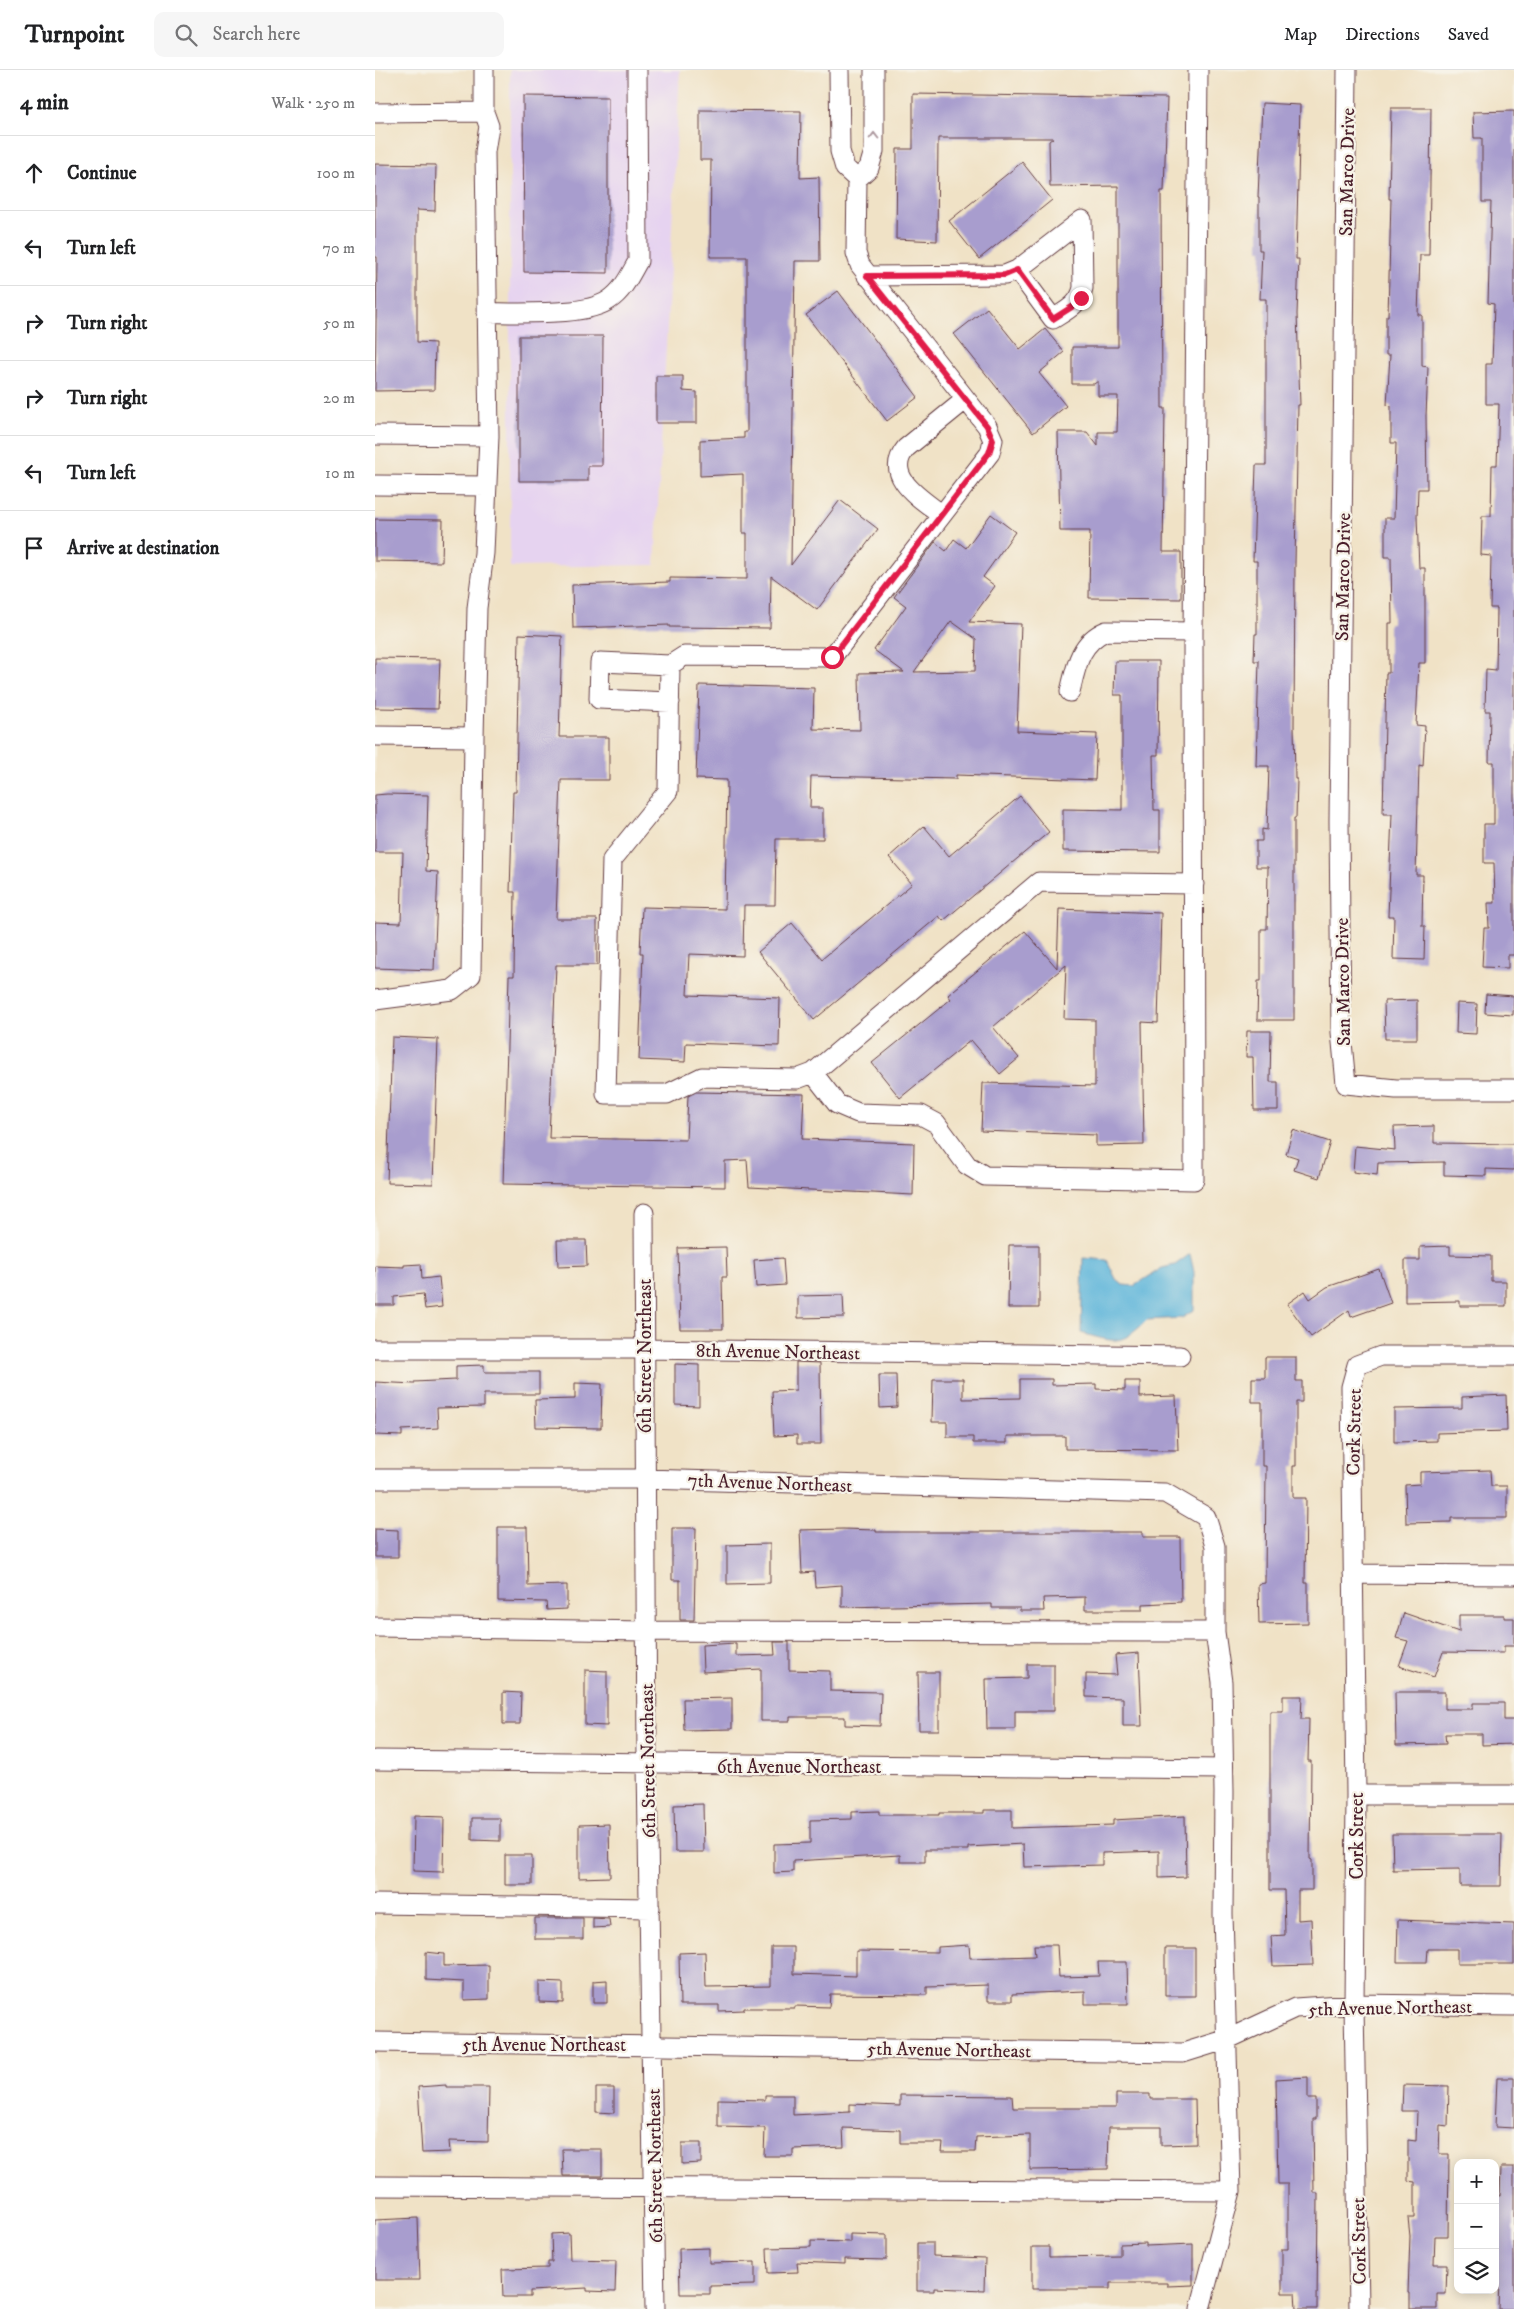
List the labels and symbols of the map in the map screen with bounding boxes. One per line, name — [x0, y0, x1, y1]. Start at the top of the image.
street label: San Marco Drive — [1335, 108, 1360, 236]
one-way arrow — [869, 132, 879, 140]
route end — [1070, 287, 1093, 310]
street label: San Marco Drive — [1331, 513, 1356, 641]
route start — [821, 646, 844, 669]
street label: San Marco Drive — [1331, 918, 1356, 1046]
street label: 6th Street Northeast — [634, 1279, 657, 1433]
street label: 8th Avenue Northeast — [696, 1340, 860, 1365]
street label: Cork Street — [1342, 1388, 1367, 1476]
street label: 7th Avenue Northeast — [687, 1469, 853, 1498]
street label: 6th Street Northeast — [636, 1683, 661, 1839]
street label: 6th Avenue Northeast — [717, 1756, 881, 1779]
street label: Cork Street — [1346, 1792, 1369, 1880]
street label: 5th Avenue Northeast — [1308, 1996, 1472, 2021]
street label: 5th Avenue Northeast — [462, 2034, 626, 2057]
street label: 5th Avenue Northeast — [867, 2038, 1031, 2063]
street label: 6th Street Northeast — [643, 2088, 668, 2244]
street label: Cork Street — [1347, 2197, 1372, 2285]

